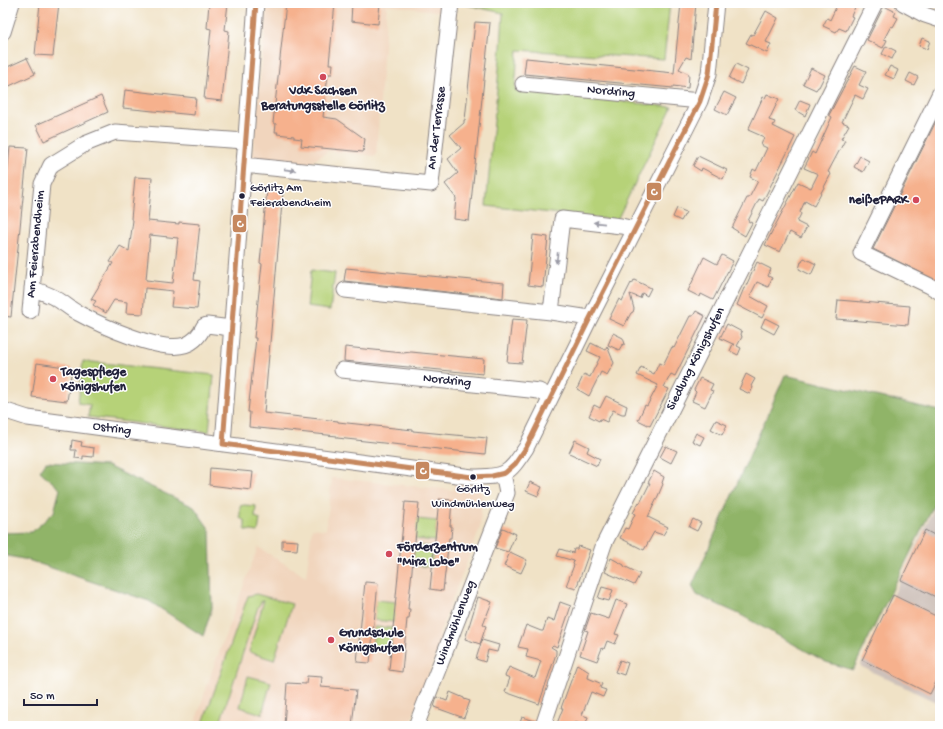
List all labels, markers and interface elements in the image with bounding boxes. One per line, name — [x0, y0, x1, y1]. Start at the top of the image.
marker: VdK Sachsen Beratungsstelle Görlitz — [318, 72, 328, 82]
street label: Nordring — [586, 82, 636, 102]
place label: VdK Sachsen Beratungsstelle Görlitz — [260, 84, 386, 114]
street label: An der Terrasse — [424, 85, 450, 170]
one-way arrow — [284, 167, 296, 173]
place label: Görlitz Am Feierabendheim — [249, 182, 332, 211]
line badge: C — [646, 182, 662, 201]
text: C — [650, 187, 658, 199]
street label: Am Feierabendheim — [24, 190, 48, 298]
marker: Görlitz Am Feierabendheim — [237, 191, 247, 201]
place label: neißePARK — [849, 193, 910, 208]
marker: neißePARK — [911, 195, 921, 205]
line badge: C — [232, 214, 247, 233]
text: C — [236, 219, 244, 231]
one-way arrow — [593, 220, 605, 227]
one-way arrow — [554, 252, 560, 264]
street label: Siedlung Königshufen — [663, 304, 729, 413]
place label: Tagespflege Königshufen — [60, 364, 127, 395]
street label: Nordring — [422, 371, 472, 391]
marker: Tagespflege Königshufen — [48, 374, 58, 384]
street label: Ostring — [92, 419, 132, 439]
line badge: C — [415, 461, 430, 480]
text: C — [419, 466, 427, 478]
marker: Görlitz Windmühlenweg — [468, 472, 478, 482]
place label: Görlitz Windmühlenweg — [432, 483, 515, 512]
place label: Förderzentrum "Mira Lobe" — [396, 540, 479, 570]
marker: Förderzentrum "Mira Lobe" — [384, 549, 394, 559]
street label: Windmühlenweg — [433, 578, 479, 668]
place label: Grundschule Königshufen — [338, 626, 405, 656]
marker: Grundschule Königshufen — [326, 635, 336, 645]
scale bar — [24, 681, 97, 707]
text: 50 m — [30, 690, 55, 704]

